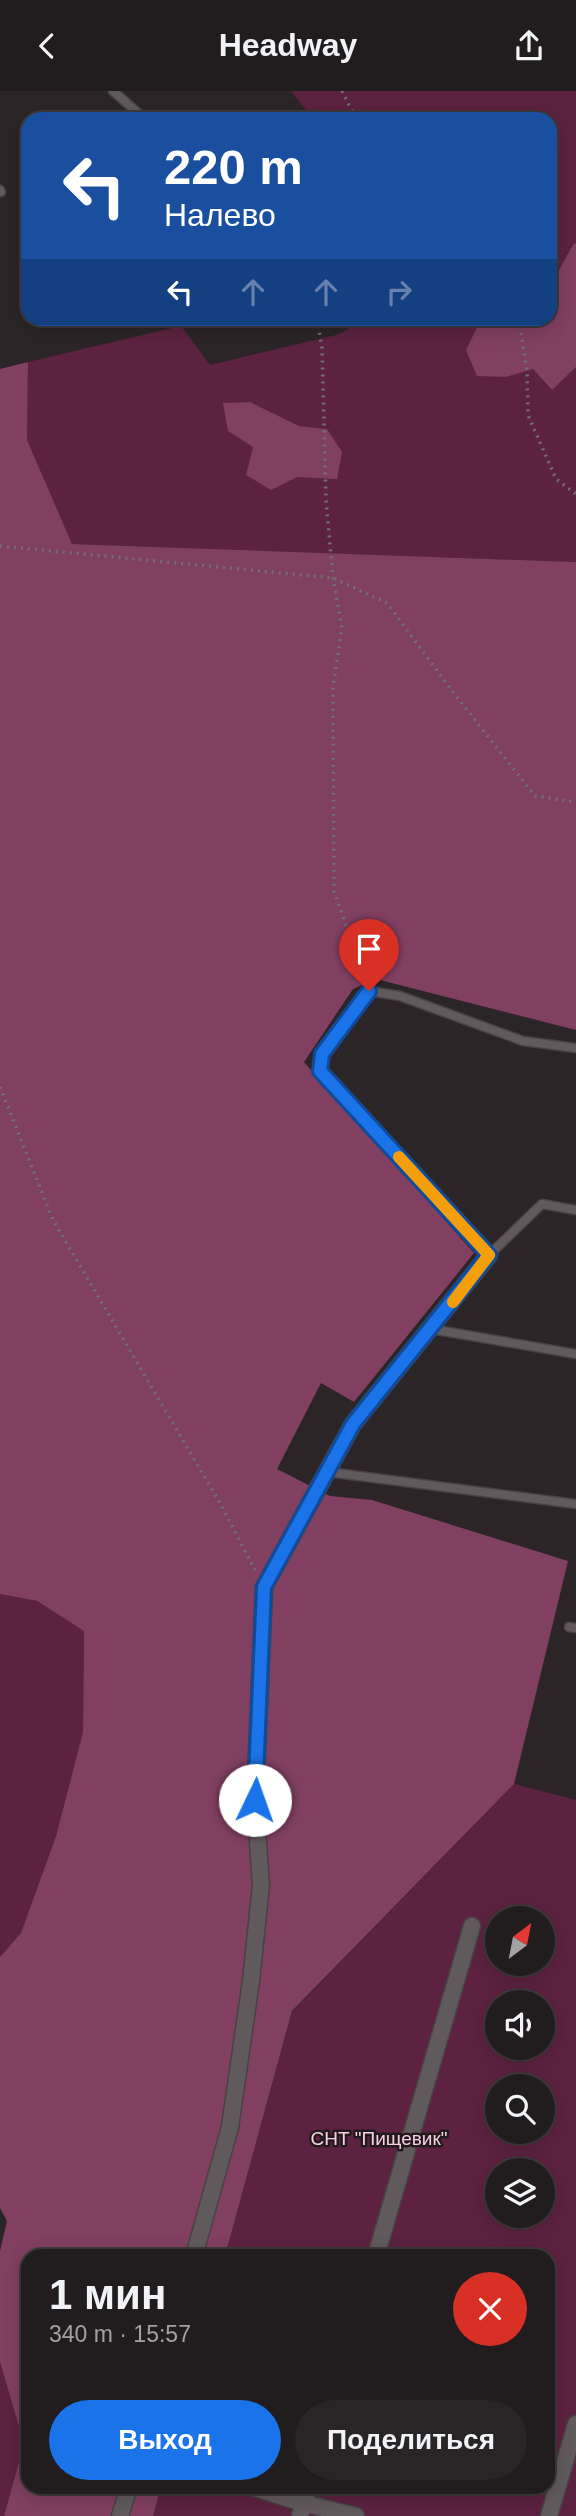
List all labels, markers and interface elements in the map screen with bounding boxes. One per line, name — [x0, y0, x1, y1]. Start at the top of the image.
icon: back — [28, 27, 66, 65]
text: Headway — [219, 27, 357, 63]
icon: share — [510, 27, 548, 65]
icon: left — [49, 140, 140, 231]
text: 220 m — [164, 140, 303, 194]
text: Налево — [164, 197, 276, 233]
icon: left — [161, 273, 199, 311]
icon: ahead — [234, 273, 272, 311]
icon: ahead — [307, 273, 345, 311]
icon: right — [380, 273, 418, 311]
pin — [339, 919, 399, 991]
icon: arrive — [350, 930, 388, 968]
position arrow — [218, 1763, 292, 1837]
north arrow — [485, 1906, 555, 1976]
map controls — [485, 1906, 555, 2228]
button: sound — [485, 1990, 555, 2060]
button: search — [485, 2074, 555, 2144]
park label: СНТ "Пищевик" — [310, 2128, 448, 2149]
button: layers — [485, 2158, 555, 2228]
text: 1 мин — [49, 2271, 166, 2318]
button: close — [453, 2272, 527, 2346]
text: 340 m · 15:57 — [49, 2321, 191, 2347]
button: Выход — [49, 2400, 281, 2480]
button: Поделиться — [295, 2400, 527, 2480]

